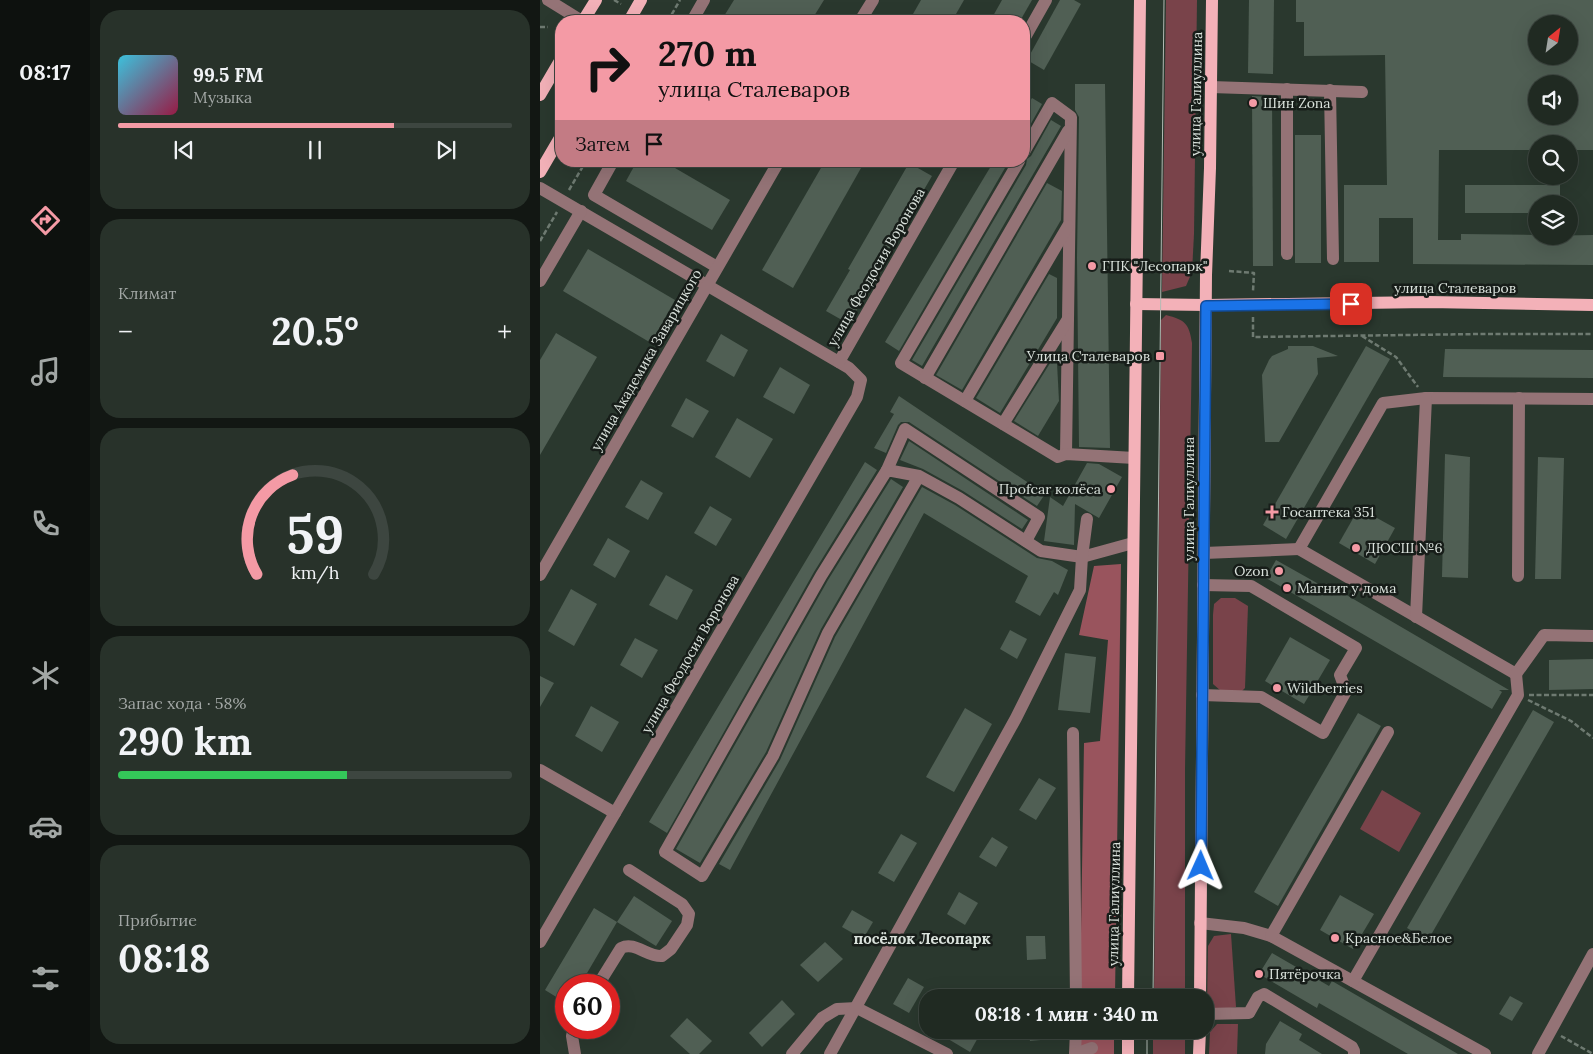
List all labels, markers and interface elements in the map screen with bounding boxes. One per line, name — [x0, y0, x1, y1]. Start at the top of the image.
north arrow — [1528, 15, 1578, 65]
map controls — [1528, 15, 1578, 245]
text: 270 m — [658, 31, 757, 76]
street label: улица Галиуллина — [1186, 32, 1206, 156]
icon: right — [575, 35, 640, 100]
text: 08:17 — [19, 58, 71, 86]
text: 99.5 FM — [193, 63, 264, 87]
text: улица Сталеваров — [658, 75, 850, 103]
button: sound — [1528, 75, 1578, 125]
text: Музыка — [193, 87, 252, 107]
place label: Шин Zona — [1263, 94, 1331, 112]
marker: Шин Zona — [1247, 97, 1259, 109]
icon: arrive — [640, 130, 668, 158]
text: Затем — [575, 132, 630, 156]
button: search — [1528, 135, 1578, 185]
icon: previous — [170, 136, 198, 164]
icon: pause — [301, 136, 329, 164]
icon: next — [432, 136, 460, 164]
street label: улица Феодосия Воронова — [823, 185, 929, 349]
button: layers — [1528, 195, 1578, 245]
icon: directions — [28, 203, 63, 238]
place label: ГПК "Лесопарк" — [1102, 257, 1208, 275]
marker: ГПК "Лесопарк" — [1086, 260, 1098, 272]
street label: улица Академика Заварицкого — [586, 266, 706, 454]
street label: улица Сталеваров — [1394, 279, 1516, 297]
text: Климат — [118, 283, 176, 303]
pin — [1330, 283, 1372, 325]
icon: arrive — [1337, 290, 1365, 318]
text: 20.5° — [271, 307, 359, 355]
text: − — [118, 314, 133, 350]
text: + — [497, 314, 512, 350]
place label: Улица Сталеваров — [1026, 347, 1150, 365]
marker: Улица Сталеваров — [1154, 350, 1166, 362]
icon: music — [28, 354, 63, 389]
street label: улица Галиуллина — [1180, 437, 1198, 561]
place label: Проfcar колёса — [999, 480, 1101, 498]
marker: Проfcar колёса — [1105, 483, 1117, 495]
text: 59 — [286, 501, 344, 567]
place label: Госаптека 351 — [1282, 503, 1375, 521]
icon: phone — [28, 506, 63, 541]
marker: Госаптека 351 — [1266, 506, 1278, 518]
place label: ДЮСШ №6 — [1366, 539, 1443, 557]
marker: ДЮСШ №6 — [1350, 542, 1362, 554]
text: km/h — [291, 561, 339, 584]
place label: Ozon — [1234, 562, 1269, 580]
marker: Ozon — [1273, 565, 1285, 577]
street label: улица Феодосия Воронова — [637, 572, 743, 736]
place label: Магнит у дома — [1297, 579, 1396, 597]
marker: Магнит у дома — [1281, 582, 1293, 594]
icon: climate — [28, 658, 63, 693]
place label: Wildberries — [1287, 679, 1363, 697]
marker: Wildberries — [1271, 682, 1283, 694]
text: Запас хода · 58% — [118, 693, 246, 713]
text: 290 km — [118, 717, 252, 765]
icon: car — [28, 809, 63, 844]
position arrow — [1174, 839, 1226, 891]
street label: улица Галиуллина — [1104, 842, 1124, 966]
text: Прибытие — [118, 910, 197, 930]
district label: посёлок Лесопарк — [853, 929, 991, 948]
place label: Красное&Белое — [1345, 929, 1453, 947]
marker: Красное&Белое — [1329, 932, 1341, 944]
text: 08:18 — [118, 934, 211, 982]
icon: filters — [28, 961, 63, 996]
place label: Пятёрочка — [1269, 965, 1341, 983]
marker: Пятёрочка — [1253, 968, 1265, 980]
speed limit sign: 60 — [555, 974, 620, 1039]
text: 08:18 · 1 мин · 340 m — [975, 1002, 1158, 1026]

